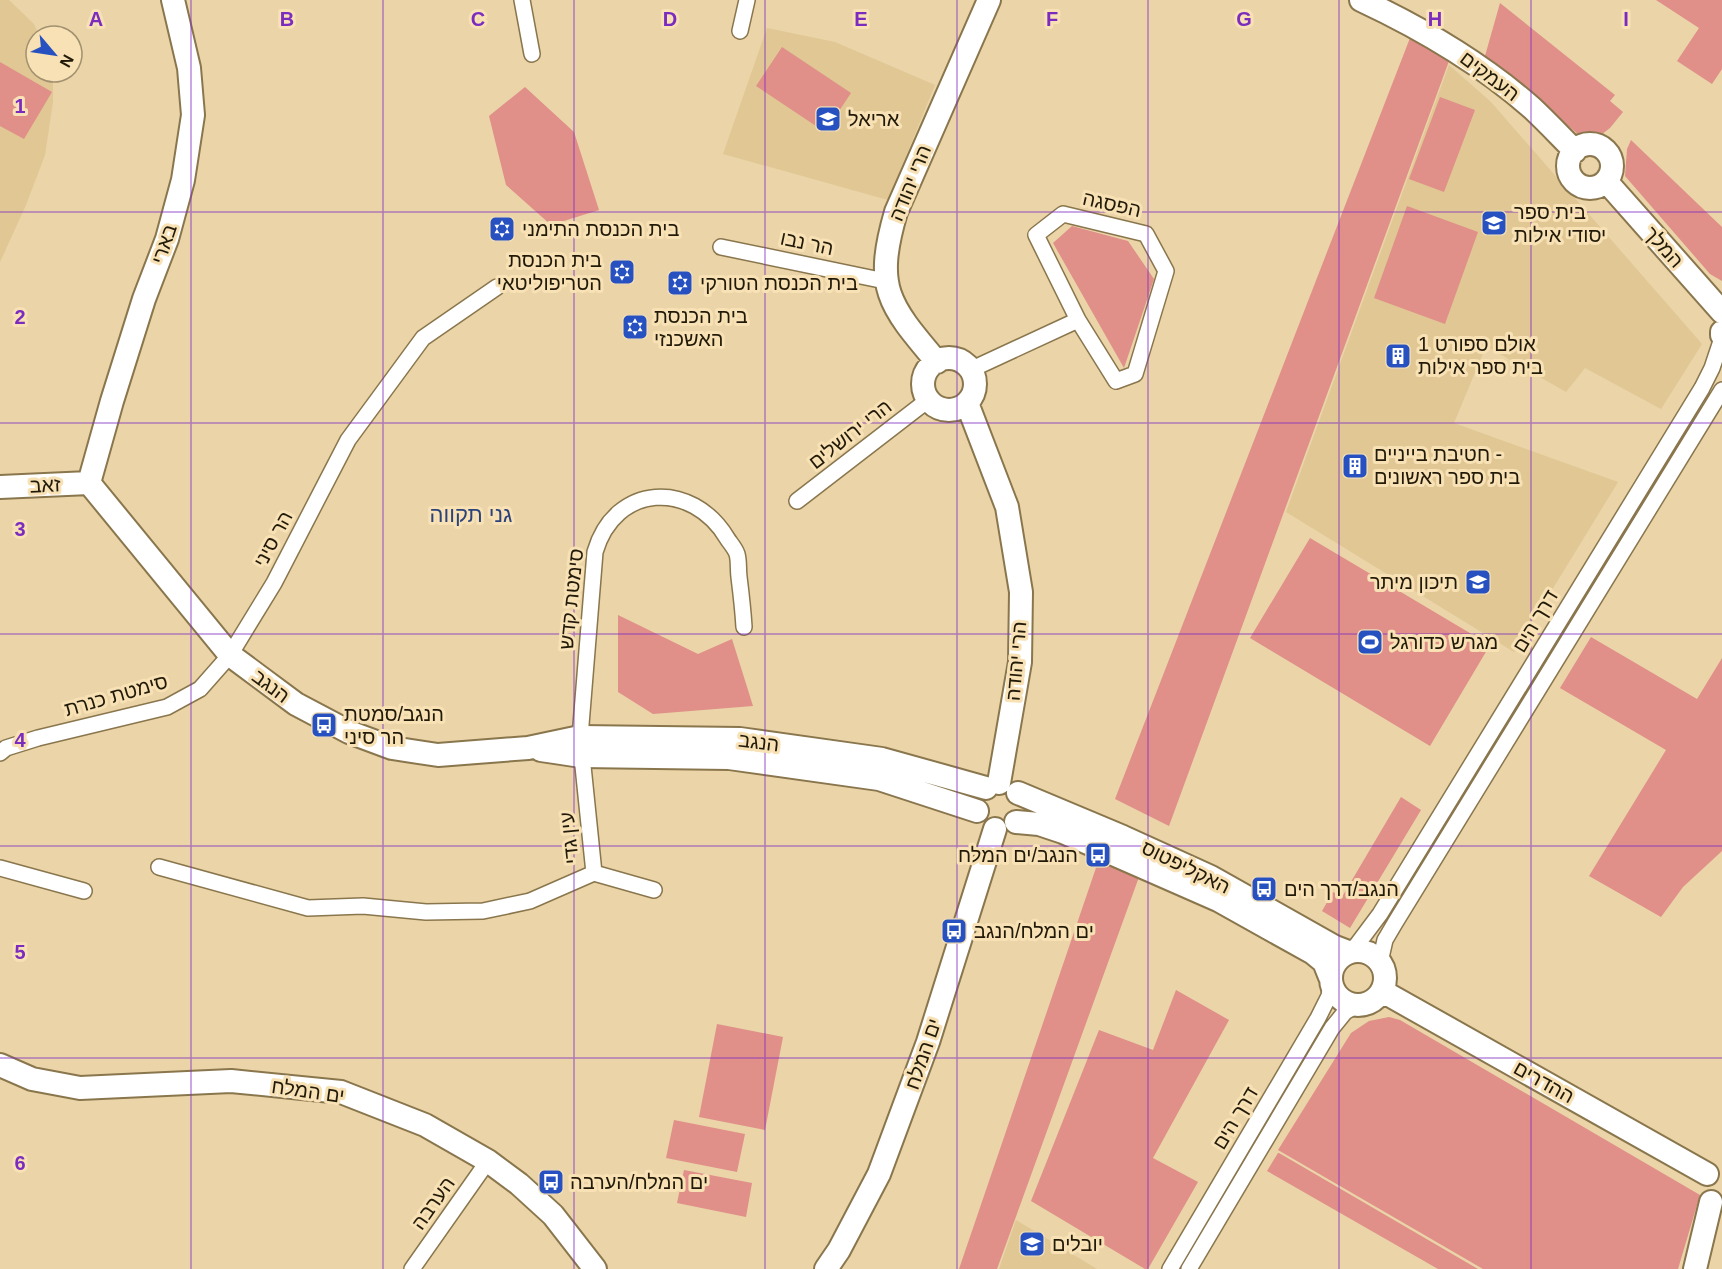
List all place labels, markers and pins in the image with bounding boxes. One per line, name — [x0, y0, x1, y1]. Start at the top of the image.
school or university icon: אריאל — [813, 104, 843, 134]
place label: אריאל — [848, 108, 900, 130]
place label: בית ספר יסודי אילות — [1514, 201, 1606, 246]
school or university icon: בית ספר יסודי אילות — [1479, 208, 1509, 238]
synagogue icon: בית הכנסת התימני — [487, 214, 517, 244]
place label: בית הכנסת התימני — [522, 218, 679, 240]
place label: בית הכנסת הטריפוליטאי — [497, 249, 602, 294]
synagogue icon: בית הכנסת הטריפוליטאי — [607, 257, 637, 287]
synagogue icon: בית הכנסת הטורקי — [665, 268, 695, 298]
place label: בית הכנסת הטורקי — [700, 272, 858, 294]
place label: בית הכנסת האשכנזי — [654, 305, 748, 350]
synagogue icon: בית הכנסת האשכנזי — [620, 312, 650, 342]
place label: אולם ספורט 1 בית ספר אילות — [1418, 333, 1543, 378]
building icon: אולם ספורט 1 בית ספר אילות — [1383, 341, 1413, 371]
place label: חטיבת בייניים - בית ספר ראשונים — [1374, 443, 1520, 488]
building icon: חטיבת בייניים - בית ספר ראשונים — [1340, 451, 1370, 481]
school or university icon: תיכון מיתר — [1463, 567, 1493, 597]
place label: תיכון מיתר — [1370, 571, 1458, 593]
sports icon: מגרש כדורגל — [1355, 627, 1385, 657]
place label: מגרש כדורגל — [1390, 631, 1498, 653]
place label: הנגב/סמטת הר סיני — [344, 703, 444, 748]
bus stop icon: הנגב/סמטת הר סיני — [309, 710, 339, 740]
bus stop icon: הנגב/ים המלח — [1083, 840, 1113, 870]
place label: הנגב/ים המלח — [958, 844, 1078, 866]
bus stop icon: הנגב/דרך הים — [1249, 874, 1279, 904]
place label: הנגב/דרך הים — [1284, 878, 1399, 900]
bus stop icon: ים המלח/הנגב — [939, 916, 969, 946]
place label: ים המלח/הנגב — [974, 920, 1094, 942]
bus stop icon: ים המלח/הערבה — [536, 1167, 566, 1197]
place label: ים המלח/הערבה — [570, 1171, 708, 1193]
school or university icon: יובלים — [1017, 1229, 1047, 1259]
place label: יובלים — [1052, 1233, 1103, 1255]

